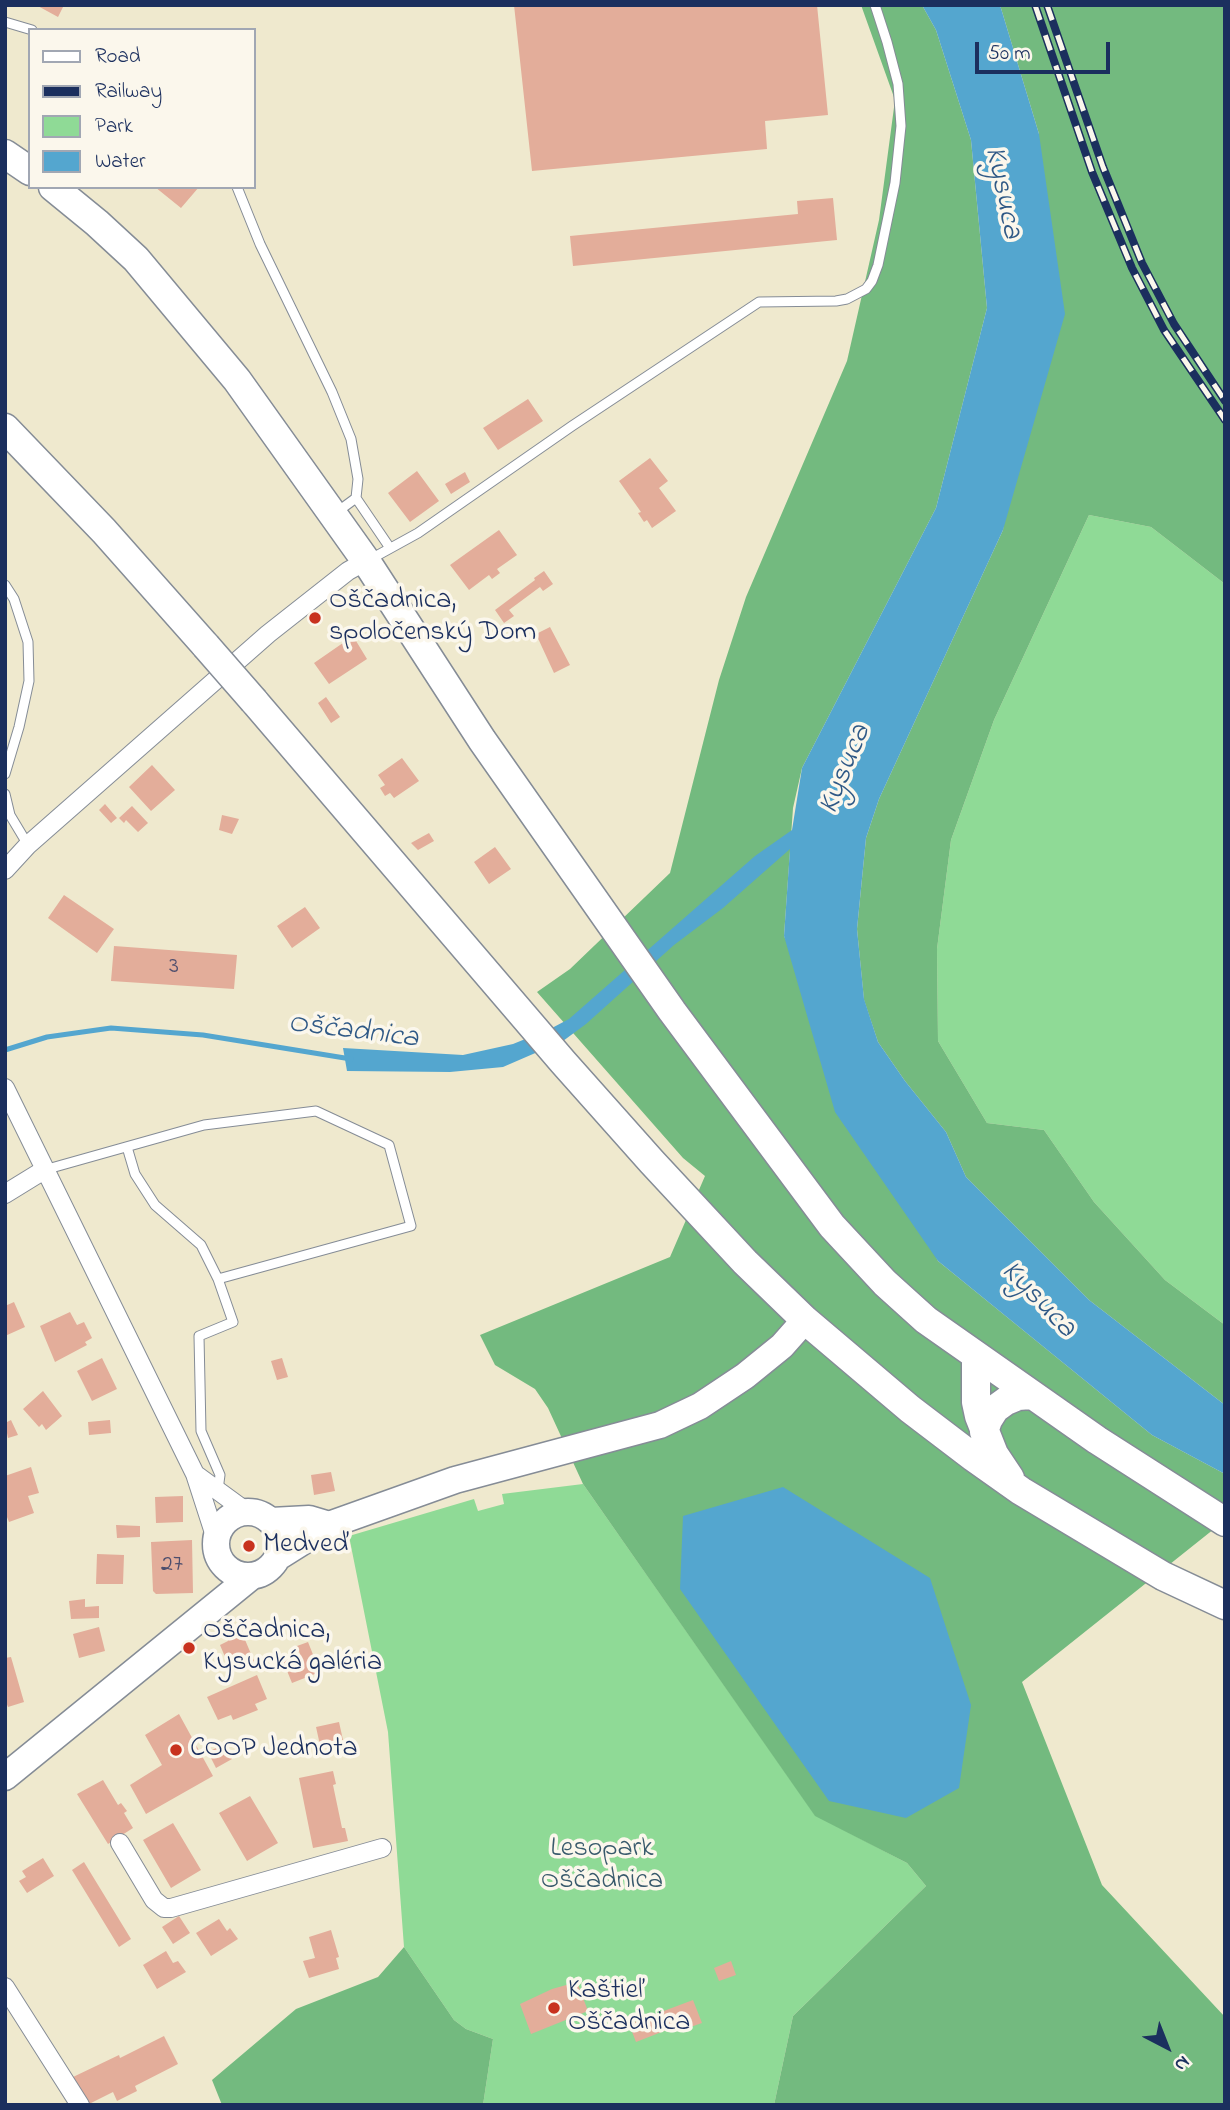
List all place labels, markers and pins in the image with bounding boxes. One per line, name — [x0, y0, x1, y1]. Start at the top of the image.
place label: Oščadnica, spoločenský Dom — [329, 585, 536, 651]
marker: Oščadnica, spoločenský Dom — [307, 610, 323, 626]
place label: Medveď — [263, 1529, 349, 1563]
marker: Medveď — [241, 1538, 257, 1554]
place label: Oščadnica, Kysucká galéria — [203, 1615, 382, 1681]
marker: Oščadnica, Kysucká galéria — [181, 1640, 197, 1656]
place label: COOP Jednota — [190, 1733, 358, 1767]
marker: COOP Jednota — [168, 1742, 184, 1758]
place label: Kaštieľ Oščadnica — [568, 1975, 690, 2041]
marker: Kaštieľ Oščadnica — [546, 2000, 562, 2016]

